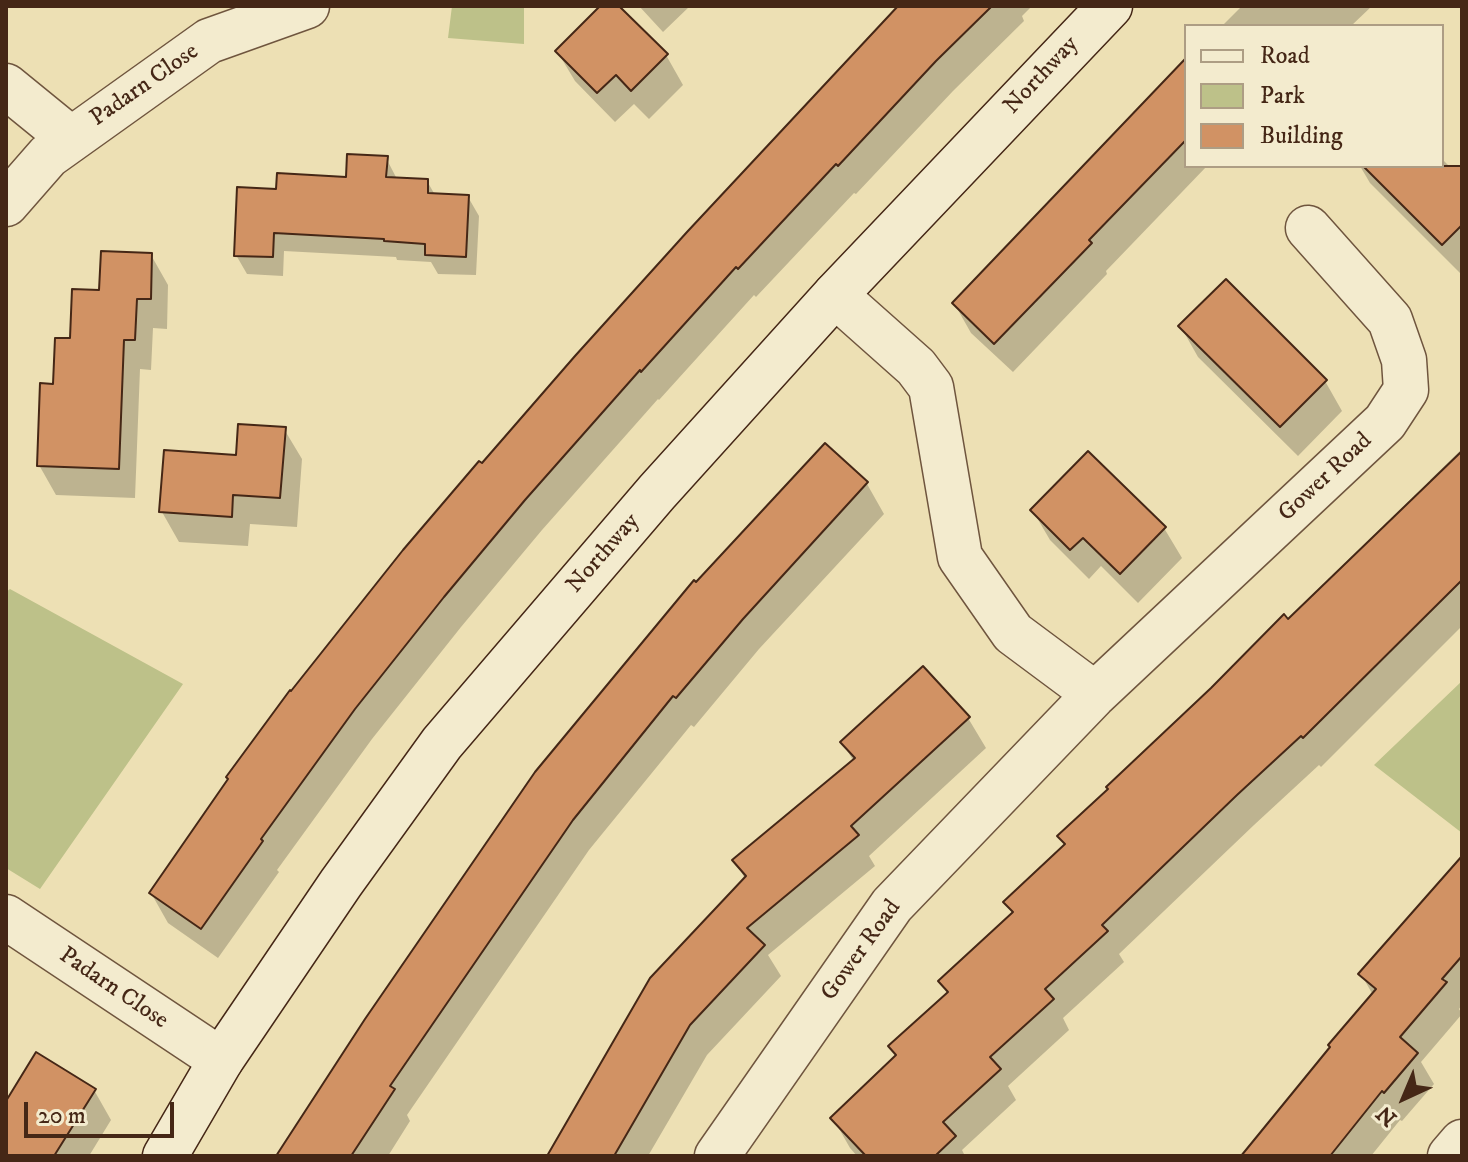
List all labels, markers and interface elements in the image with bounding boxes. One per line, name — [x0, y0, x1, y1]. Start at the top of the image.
legend — [1184, 24, 1444, 168]
street label: Northway — [999, 31, 1085, 121]
street label: Padarn Close — [85, 38, 205, 134]
text: Road — [1260, 41, 1310, 71]
text: Park — [1260, 81, 1305, 111]
text: Building — [1260, 121, 1343, 151]
street label: Gower Road — [1273, 427, 1379, 529]
street label: Northway — [561, 508, 647, 600]
street label: Gower Road — [816, 895, 908, 1007]
street label: Padarn Close — [53, 942, 173, 1036]
north arrow — [1364, 1058, 1444, 1138]
scale bar — [28, 1086, 178, 1136]
text: N — [1371, 1100, 1403, 1132]
text: 20 m — [38, 1101, 86, 1131]

